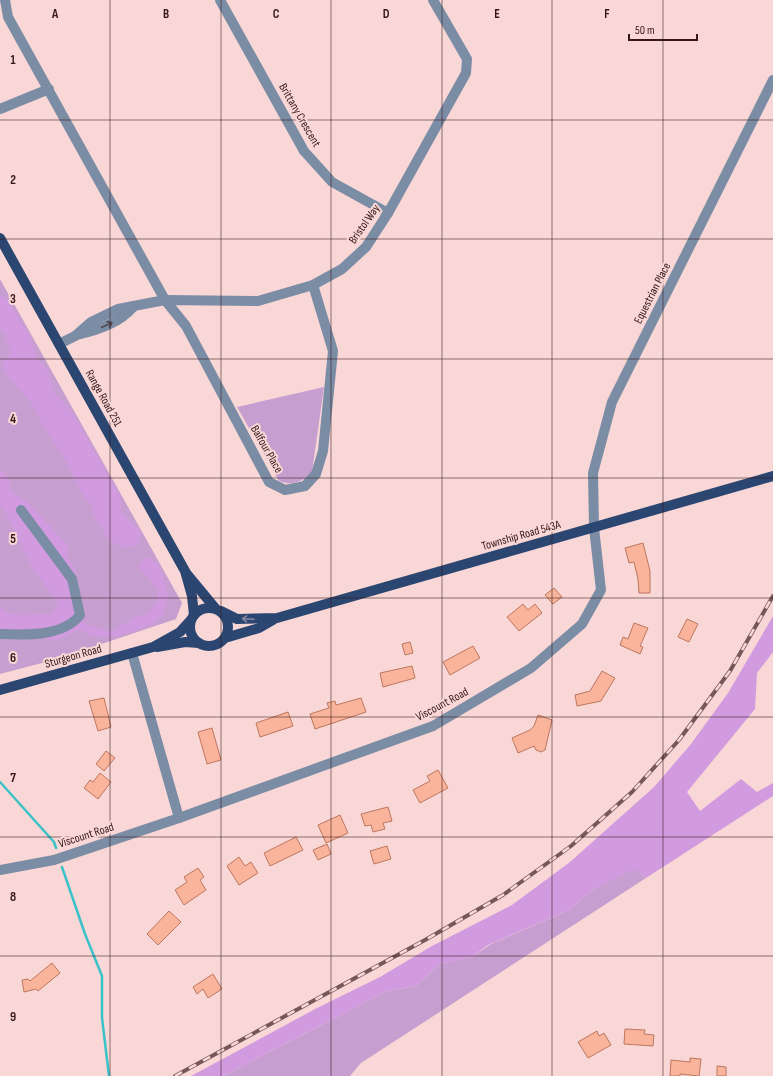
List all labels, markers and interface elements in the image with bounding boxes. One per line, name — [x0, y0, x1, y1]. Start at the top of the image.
text: A — [51, 6, 59, 22]
text: B — [163, 6, 169, 22]
text: C — [273, 6, 280, 22]
text: D — [383, 6, 390, 22]
text: E — [494, 6, 500, 22]
text: F — [604, 6, 610, 22]
scale bar — [629, 16, 697, 42]
text: 50 m — [635, 23, 655, 38]
text: 1 — [10, 52, 16, 68]
street label: Brittany Crescent — [275, 81, 324, 150]
text: 2 — [10, 172, 16, 188]
street label: Bristol Way — [345, 201, 384, 247]
street label: Equestrian Place — [631, 260, 674, 326]
text: 3 — [10, 291, 16, 307]
one-way arrow — [101, 321, 113, 328]
street label: Range Road 251 — [82, 367, 126, 430]
text: 4 — [10, 411, 16, 427]
street label: Balfour Place — [247, 423, 286, 476]
street label: Township Road 543A — [480, 517, 563, 554]
text: 5 — [10, 531, 16, 547]
one-way arrow — [242, 616, 255, 623]
street label: Sturgeon Road — [43, 641, 103, 672]
text: 6 — [10, 650, 16, 666]
street label: Viscount Road — [413, 684, 471, 725]
text: 7 — [10, 770, 16, 786]
street label: Viscount Road — [57, 819, 116, 851]
text: 8 — [10, 889, 16, 905]
text: 9 — [10, 1009, 16, 1025]

